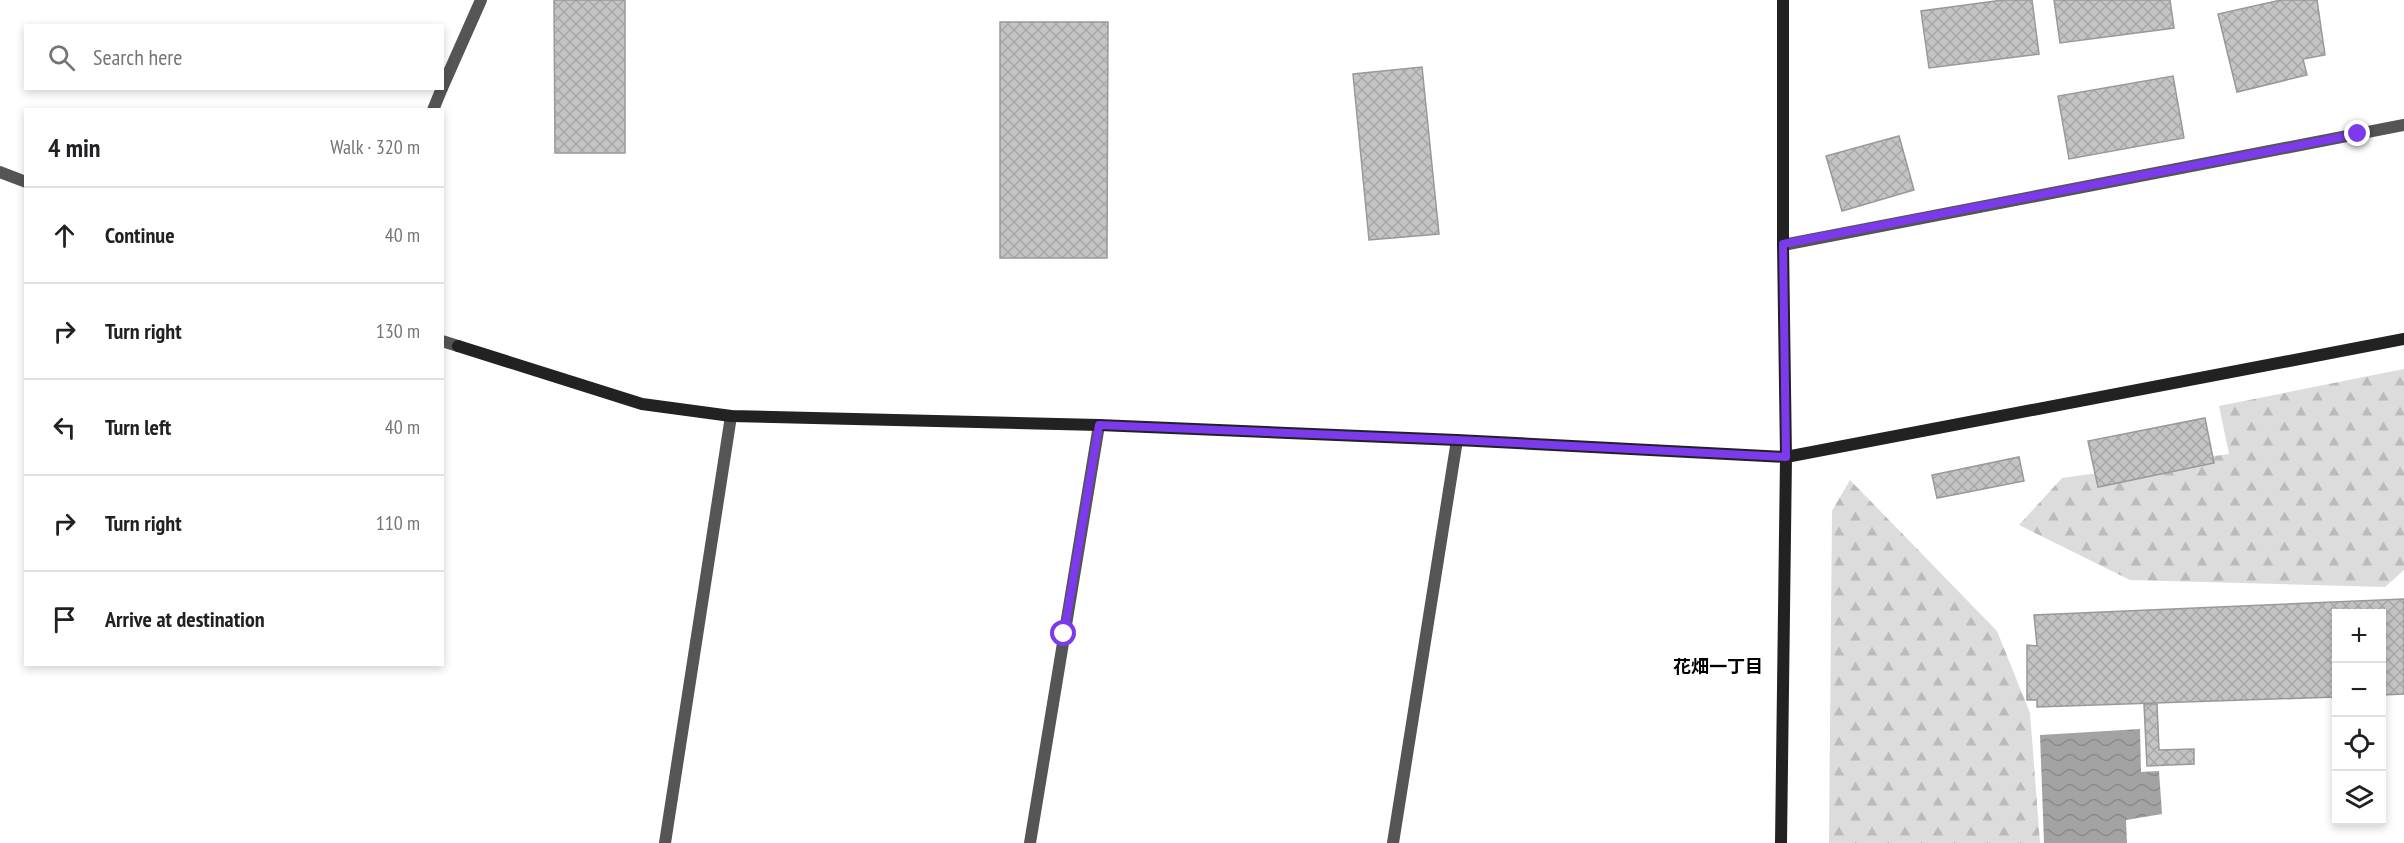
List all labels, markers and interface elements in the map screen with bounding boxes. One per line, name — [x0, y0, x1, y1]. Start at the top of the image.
search box — [24, 24, 444, 90]
icon: search — [45, 41, 78, 74]
text: Search here — [93, 43, 182, 71]
route end — [2344, 120, 2370, 146]
text: 4 min — [48, 131, 101, 164]
text: Walk · 320 m — [330, 134, 420, 160]
icon: ahead — [48, 219, 81, 252]
text: Continue — [105, 221, 175, 249]
text: 40 m — [385, 222, 420, 248]
icon: right — [48, 315, 81, 348]
text: Turn right — [105, 317, 182, 345]
text: 130 m — [376, 318, 420, 344]
icon: left — [48, 411, 81, 444]
text: Turn left — [105, 413, 171, 441]
text: 40 m — [385, 414, 420, 440]
icon: right — [48, 507, 81, 540]
text: Turn right — [105, 509, 182, 537]
text: 110 m — [376, 510, 420, 536]
icon: arrive — [48, 603, 81, 636]
text: Arrive at destination — [105, 605, 265, 633]
map controls — [2332, 609, 2386, 825]
button: + — [2332, 609, 2386, 663]
route start — [1050, 620, 1076, 646]
district label: 花畑一丁目 — [1673, 655, 1763, 678]
button: − — [2332, 663, 2386, 717]
button: locate — [2332, 717, 2386, 771]
button: layers — [2332, 771, 2386, 825]

